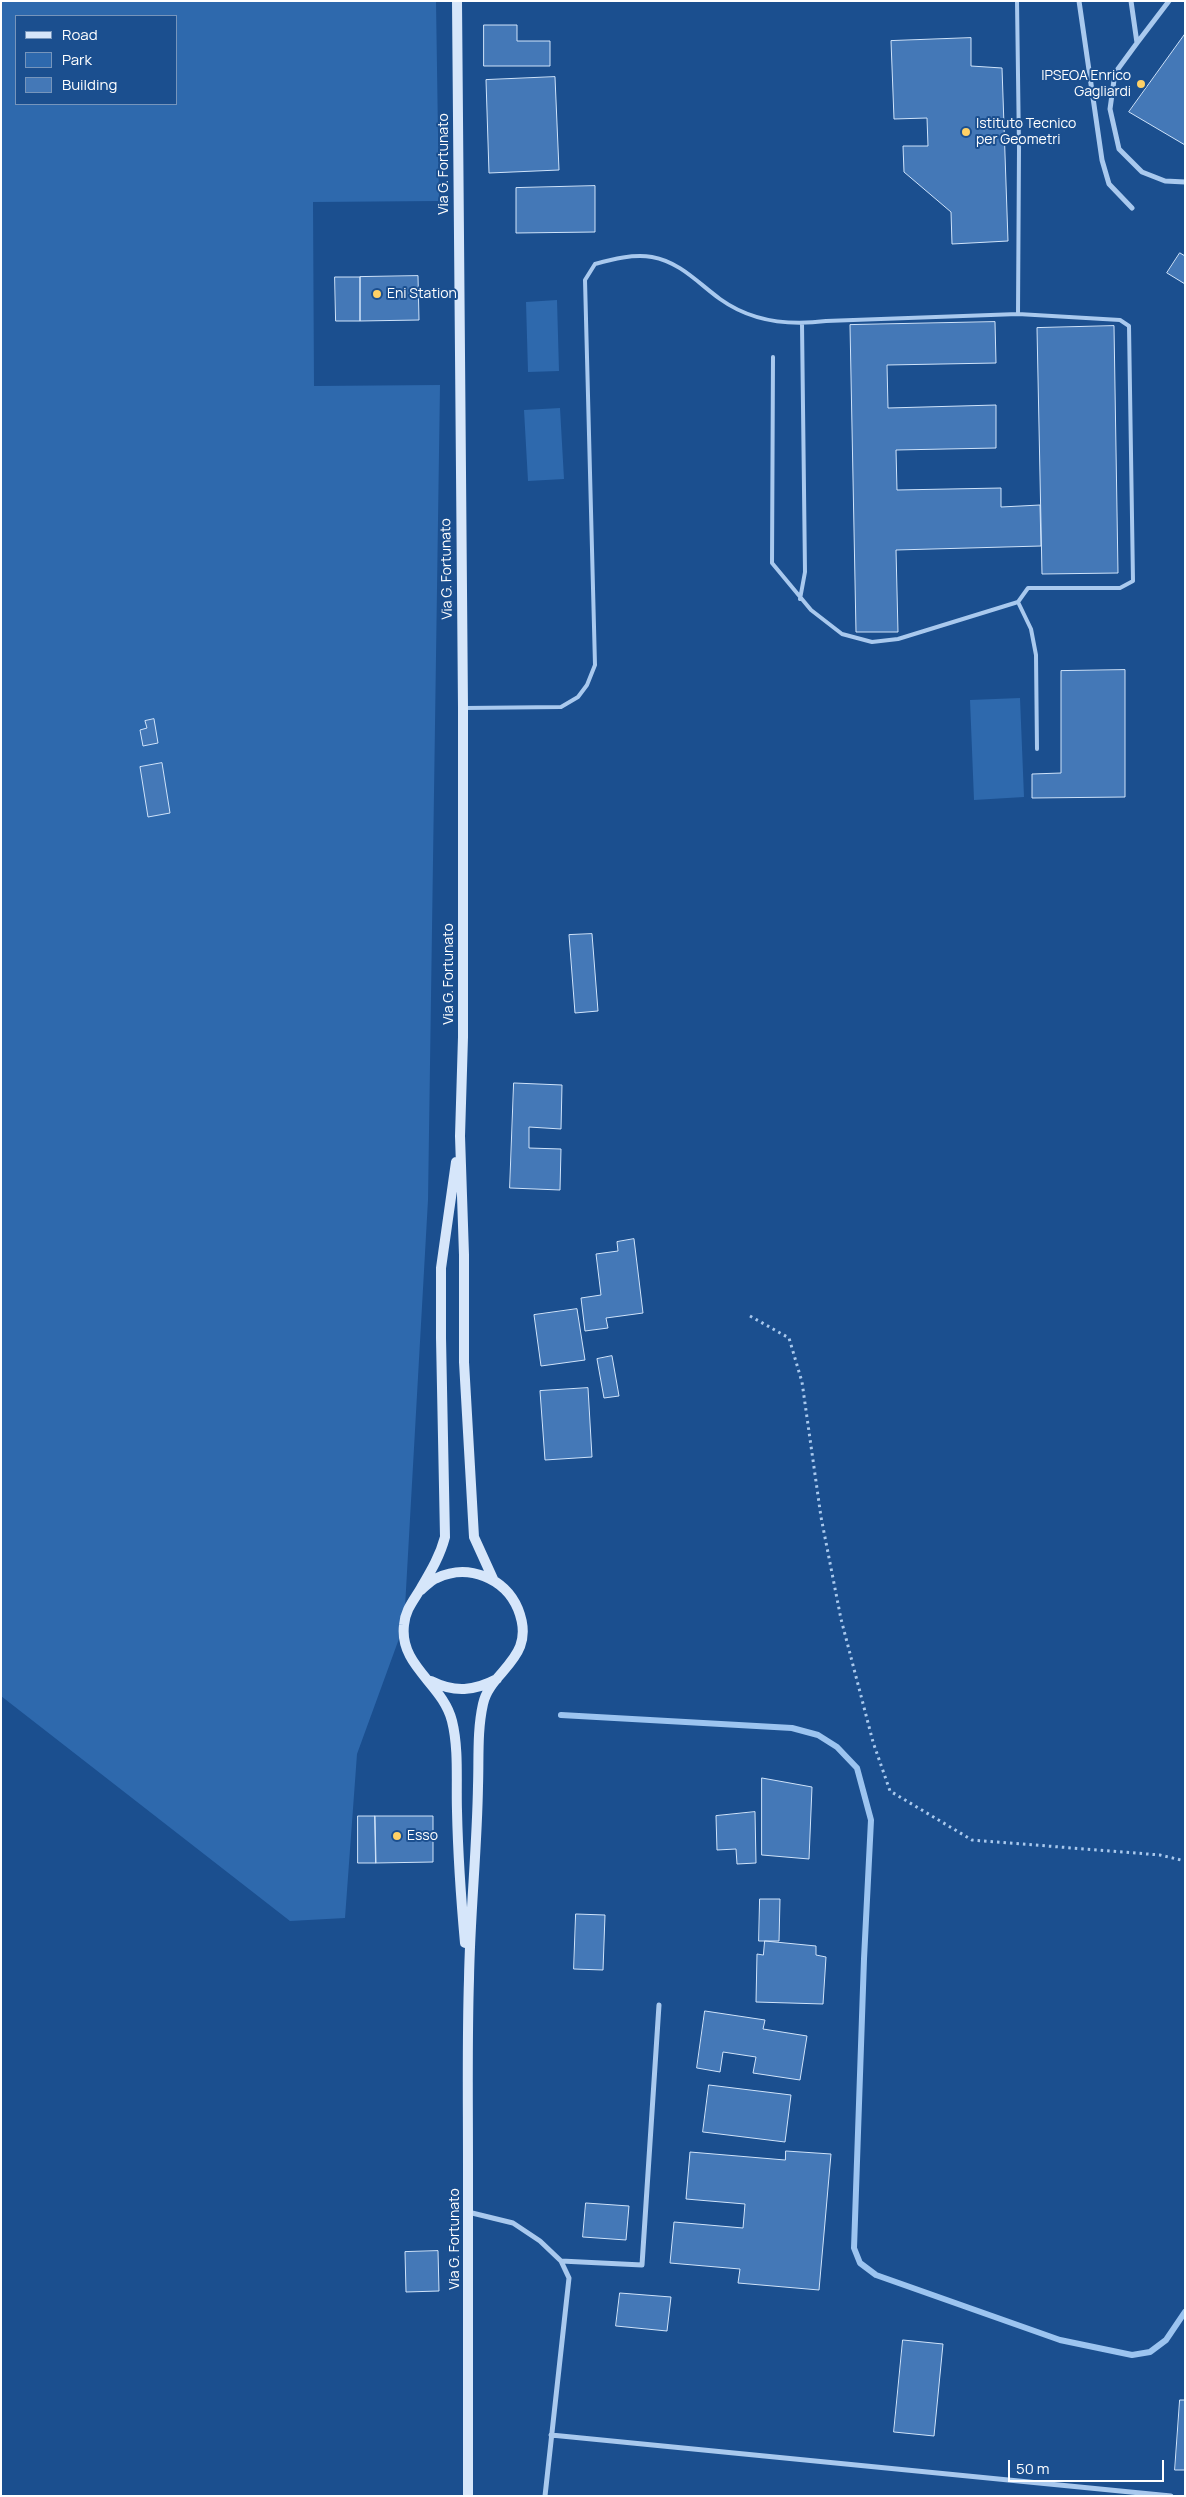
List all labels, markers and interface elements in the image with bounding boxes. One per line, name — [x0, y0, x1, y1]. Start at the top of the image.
legend — [15, 15, 178, 105]
text: Road — [62, 24, 98, 45]
text: Park — [62, 49, 92, 70]
place label: IPSEOA Enrico Gagliardi — [1041, 68, 1131, 100]
text: Building — [62, 74, 117, 95]
marker: IPSEOA Enrico Gagliardi — [1135, 78, 1147, 90]
street label: Via G. Fortunato — [436, 113, 452, 215]
place label: Istituto Tecnico per Geometri — [976, 116, 1076, 148]
marker: Istituto Tecnico per Geometri — [960, 126, 972, 138]
place label: Eni Station — [387, 286, 457, 302]
marker: Eni Station — [371, 288, 383, 300]
street label: Via G. Fortunato — [438, 518, 456, 620]
street label: Via G. Fortunato — [441, 923, 457, 1025]
place label: Esso — [407, 1828, 438, 1844]
marker: Esso — [391, 1830, 403, 1842]
street label: Via G. Fortunato — [447, 2188, 463, 2290]
scale bar — [1011, 2450, 1167, 2482]
text: 50 m — [1016, 2458, 1050, 2479]

